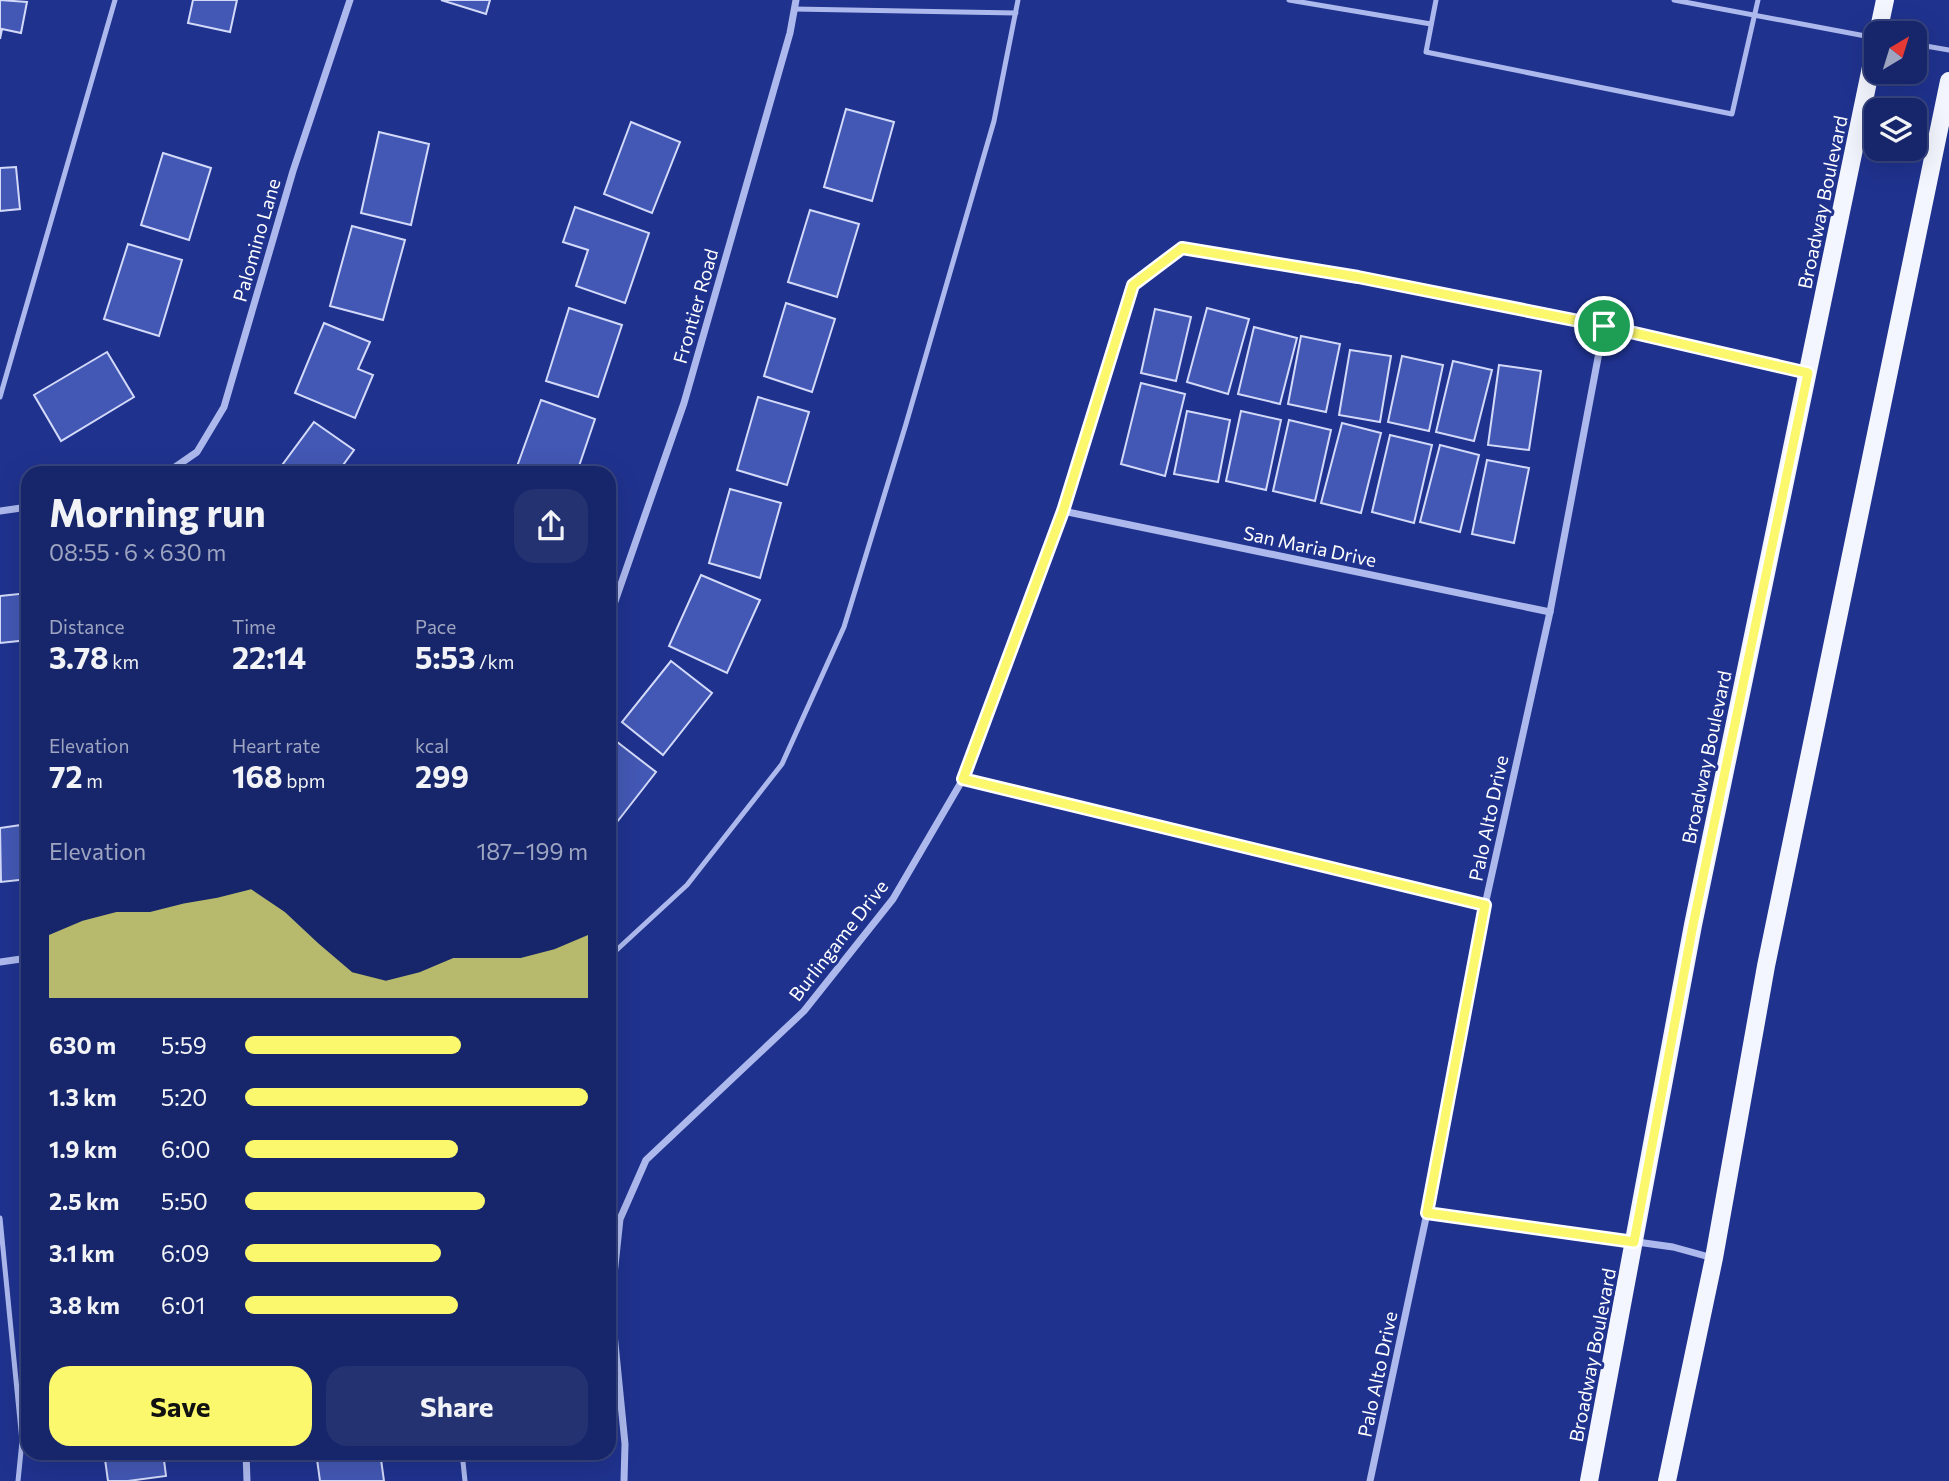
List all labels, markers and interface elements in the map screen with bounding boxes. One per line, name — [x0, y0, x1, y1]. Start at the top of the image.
north arrow — [1864, 21, 1927, 84]
map controls — [1864, 21, 1927, 161]
button: layers — [1864, 98, 1927, 161]
street label: Broadway Boulevard — [1792, 113, 1852, 291]
street label: Palomino Lane — [227, 176, 285, 304]
street label: Frontier Road — [668, 246, 722, 366]
pin — [1574, 296, 1634, 356]
icon: arrive — [1585, 307, 1623, 345]
text: Morning run — [49, 488, 266, 535]
button: share — [514, 489, 588, 563]
street label: San Maria Drive — [1241, 521, 1379, 571]
text: 08:55 · 6 × 630 m — [49, 538, 226, 566]
text: Distance — [49, 615, 125, 638]
text: Time — [232, 615, 276, 638]
text: Pace — [415, 615, 456, 638]
text: 3.78 — [49, 638, 109, 675]
text: 22:14 — [232, 638, 306, 675]
text: 5:53 — [415, 638, 475, 675]
text: km — [109, 650, 139, 673]
text: /km — [475, 650, 514, 673]
street label: Broadway Boulevard — [1676, 668, 1736, 846]
text: Elevation — [49, 734, 129, 757]
text: Heart rate — [232, 734, 320, 757]
text: kcal — [415, 734, 449, 757]
street label: Palo Alto Drive — [1463, 753, 1513, 883]
text: 72 — [49, 757, 83, 794]
text: 168 — [232, 757, 283, 794]
text: 299 — [415, 757, 469, 794]
text: m — [83, 769, 103, 792]
text: bpm — [283, 769, 325, 792]
text: Elevation — [49, 837, 146, 865]
text: 187–199 m — [476, 837, 588, 865]
street label: Burlingame Drive — [784, 875, 892, 1005]
text: 630 m — [49, 1031, 116, 1059]
text: 5:59 — [161, 1031, 207, 1059]
text: 1.3 km — [49, 1083, 117, 1111]
text: 5:20 — [161, 1083, 207, 1111]
text: 1.9 km — [49, 1135, 117, 1163]
text: 6:00 — [161, 1135, 210, 1163]
text: 2.5 km — [49, 1187, 119, 1215]
text: 5:50 — [161, 1187, 208, 1215]
text: 3.1 km — [49, 1239, 115, 1267]
text: 6:09 — [161, 1239, 209, 1267]
street label: Broadway Boulevard — [1564, 1266, 1620, 1444]
text: 3.8 km — [49, 1291, 120, 1319]
text: 6:01 — [161, 1291, 205, 1319]
street label: Palo Alto Drive — [1352, 1309, 1402, 1439]
button: Save — [49, 1366, 312, 1446]
button: Share — [326, 1366, 588, 1446]

